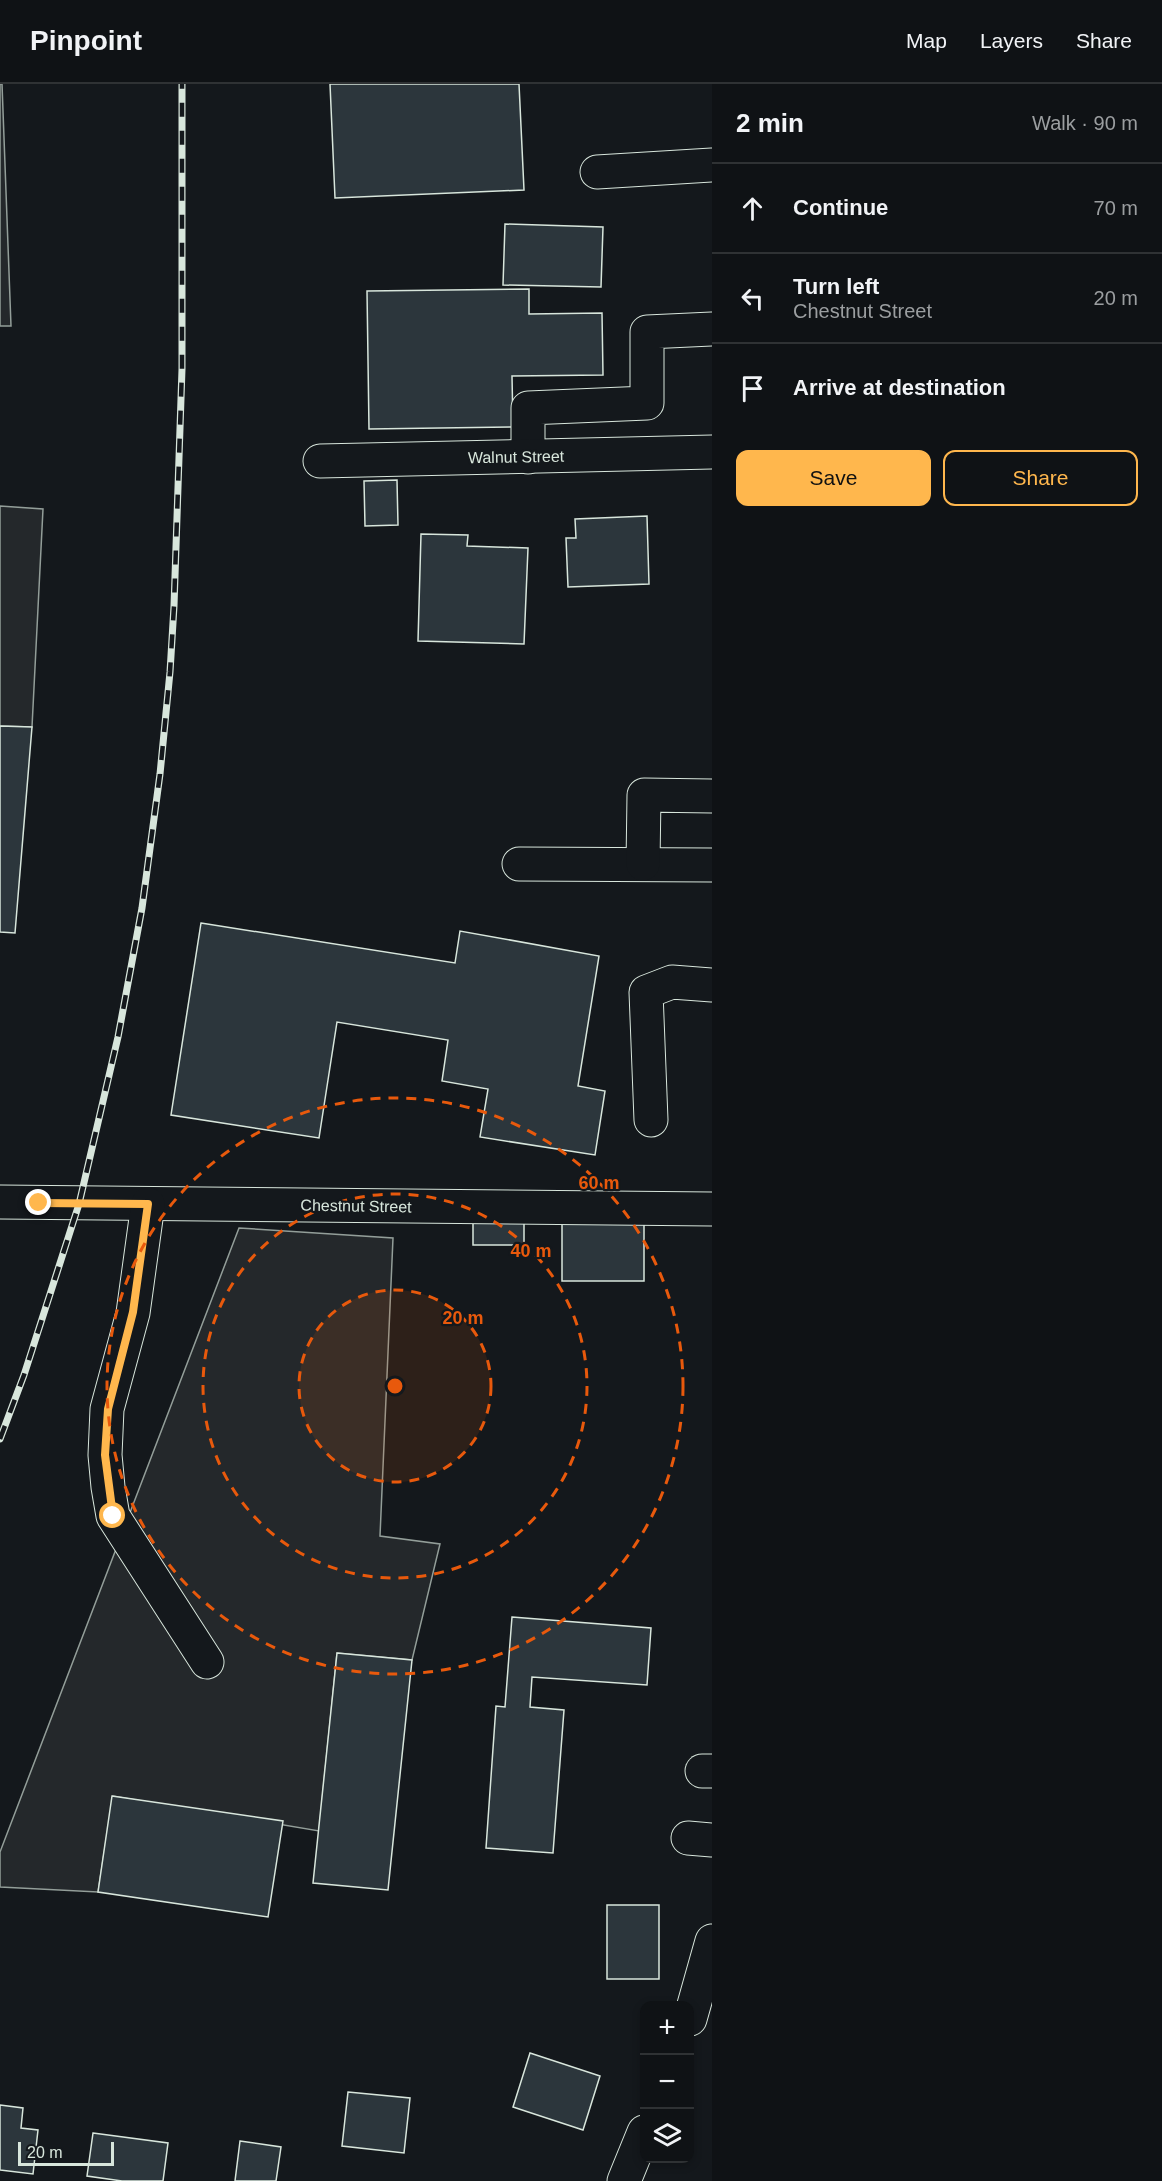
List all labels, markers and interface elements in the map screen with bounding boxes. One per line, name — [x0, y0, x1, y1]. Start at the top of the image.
text: Pinpoint — [30, 25, 142, 56]
text: Map — [906, 29, 947, 52]
text: Layers — [980, 29, 1043, 52]
text: Share — [1076, 29, 1132, 52]
text: 2 min — [736, 108, 804, 138]
text: Walk · 90 m — [1032, 112, 1138, 134]
icon: ahead — [736, 192, 769, 225]
text: Continue — [793, 195, 888, 220]
text: 70 m — [1094, 197, 1138, 219]
text: Turn left — [793, 274, 879, 299]
icon: left — [736, 282, 769, 315]
text: 20 m — [1094, 287, 1138, 309]
text: Chestnut Street — [793, 300, 932, 322]
icon: arrive — [736, 372, 769, 405]
text: Arrive at destination — [793, 375, 1006, 400]
street label: Walnut Street — [468, 448, 565, 466]
button: Save — [736, 450, 931, 506]
button: Share — [943, 450, 1138, 506]
text: 60 m — [578, 1173, 620, 1193]
route end — [25, 1189, 51, 1215]
street label: Chestnut Street — [300, 1197, 412, 1215]
text: 40 m — [510, 1241, 552, 1261]
text: 20 m — [442, 1308, 484, 1328]
centre of rings — [385, 1376, 405, 1396]
route start — [99, 1502, 125, 1528]
map controls — [640, 2001, 694, 2163]
button: + — [640, 2001, 694, 2055]
button: − — [640, 2055, 694, 2109]
button: layers — [640, 2109, 694, 2163]
scale bar — [18, 2139, 114, 2166]
text: 20 m — [27, 2144, 63, 2161]

